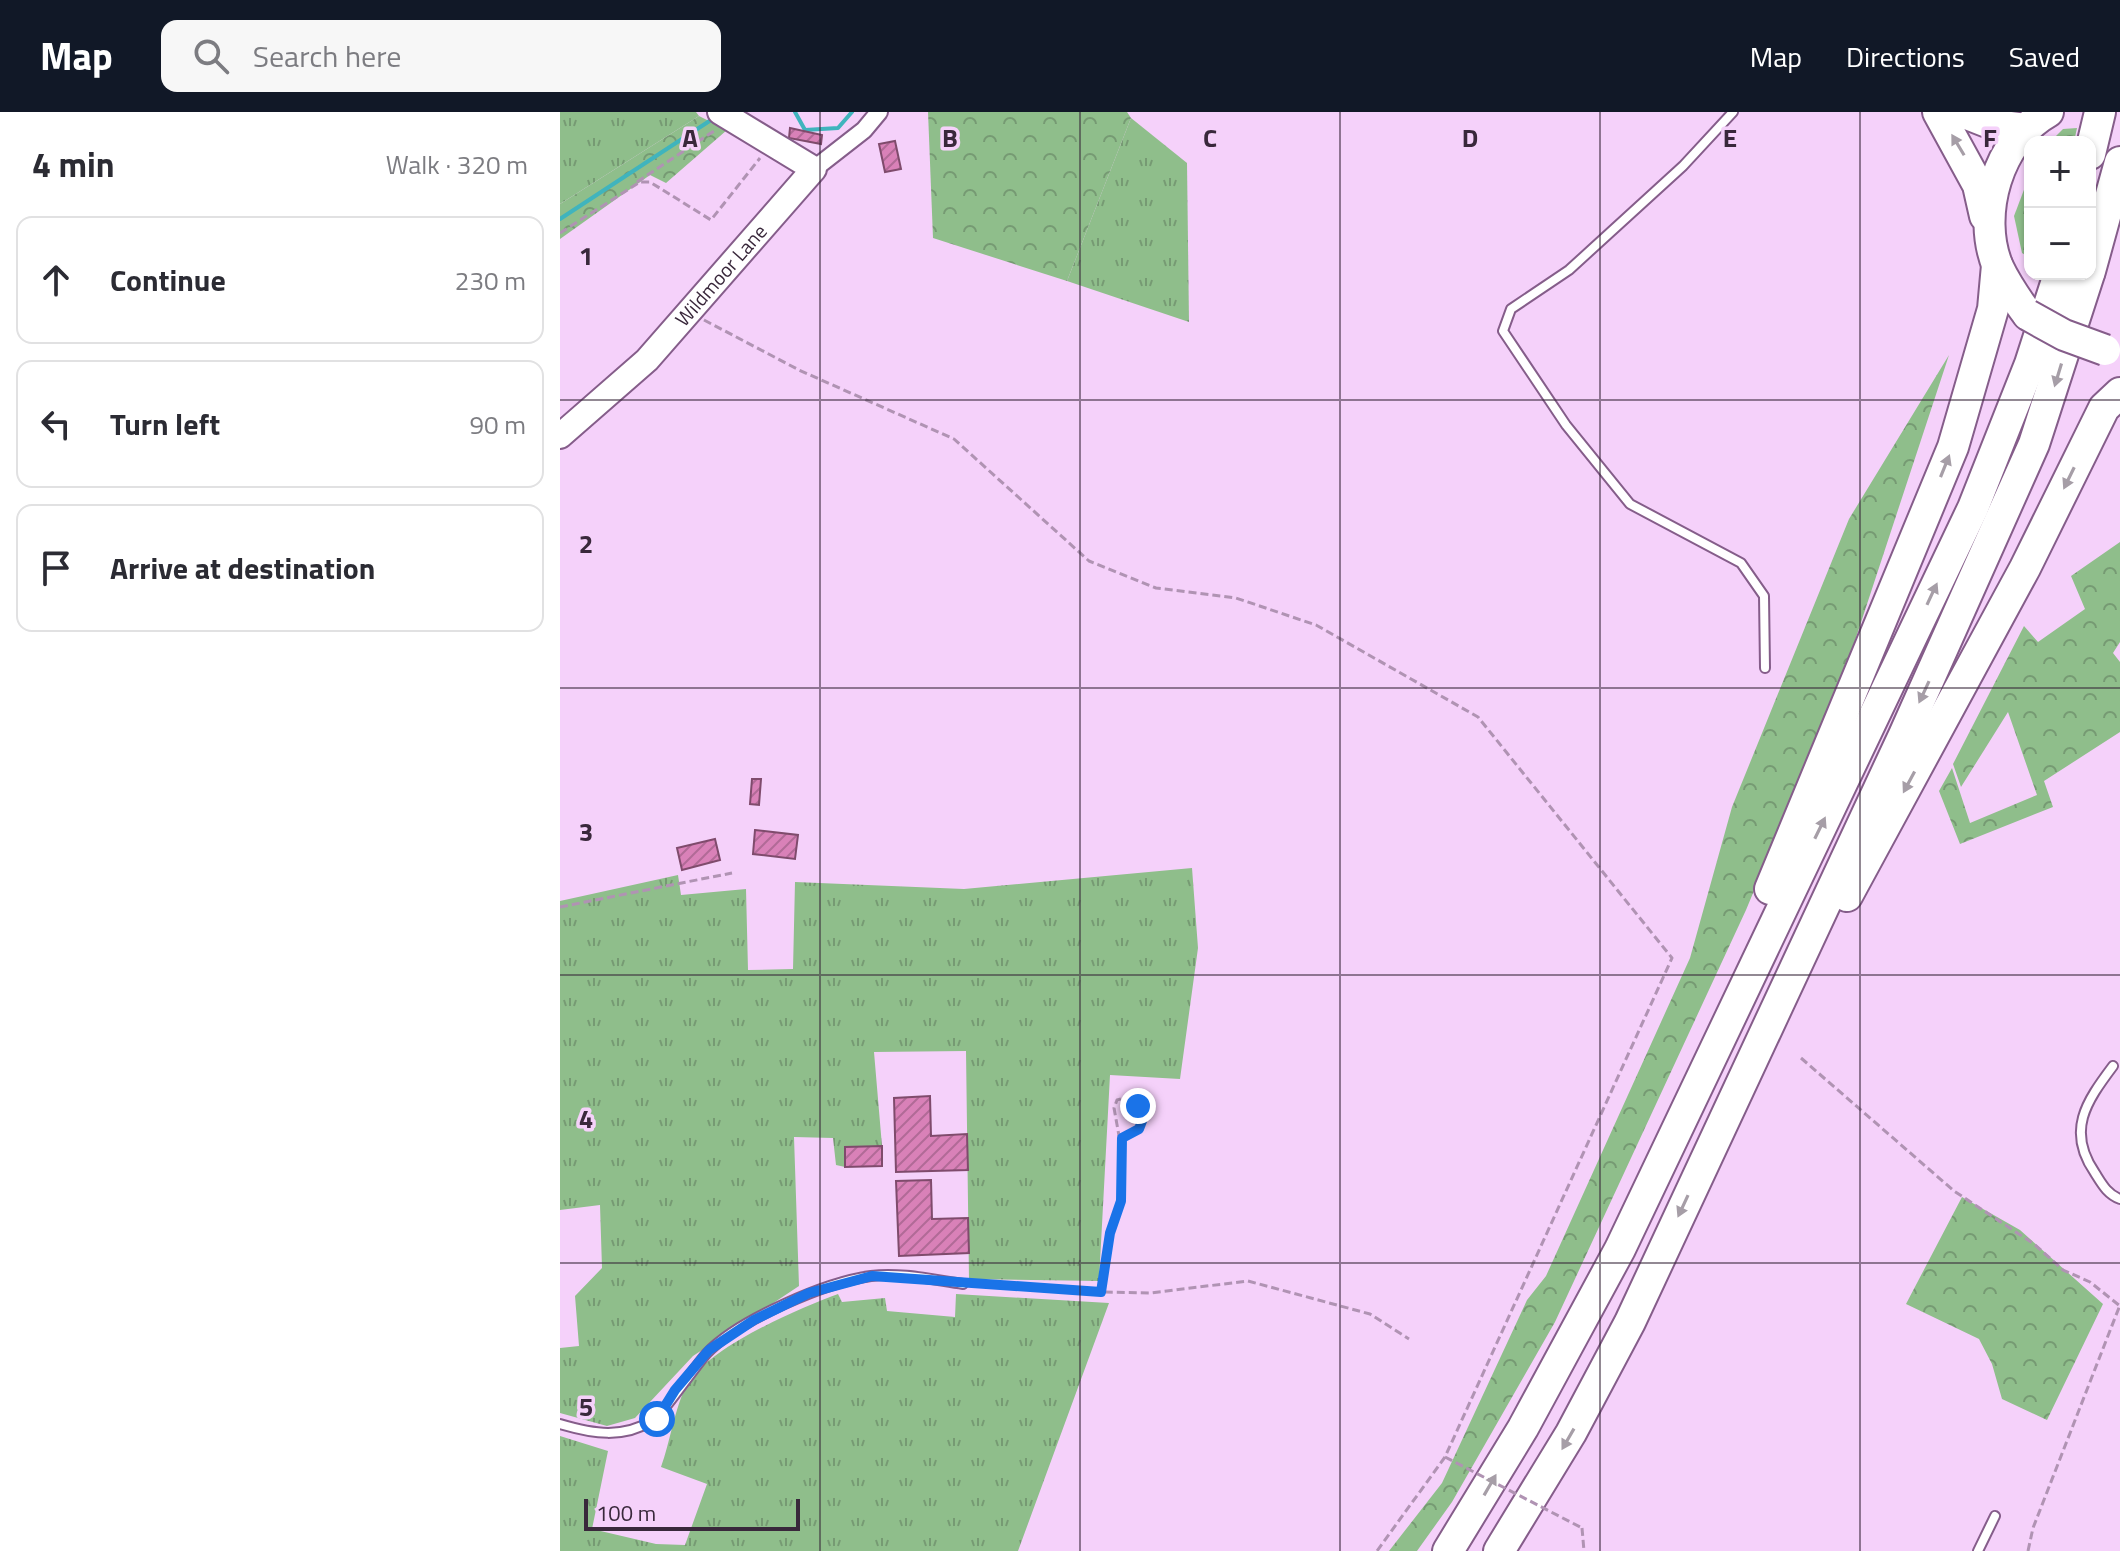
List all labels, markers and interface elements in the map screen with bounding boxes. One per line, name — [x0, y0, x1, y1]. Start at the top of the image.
search box — [161, 20, 721, 92]
text: Map — [40, 27, 113, 85]
text: Search here — [253, 33, 402, 79]
icon: search — [189, 34, 233, 78]
text: Map — [1750, 35, 1802, 78]
text: Directions — [1846, 35, 1965, 78]
text: Saved — [2009, 35, 2080, 78]
text: A — [682, 118, 698, 157]
text: B — [942, 118, 958, 157]
text: C — [1203, 118, 1217, 157]
text: D — [1462, 118, 1478, 157]
text: E — [1723, 118, 1737, 157]
text: F — [1983, 118, 1997, 157]
one-way arrow — [1951, 134, 1965, 156]
map controls — [2024, 136, 2096, 280]
button: + — [2024, 136, 2096, 208]
text: 4 min — [32, 138, 115, 190]
text: Walk · 320 m — [386, 145, 528, 184]
button: − — [2024, 208, 2096, 280]
street label: Wildmoor Lane — [667, 217, 774, 333]
text: 1 — [579, 236, 593, 275]
text: Continue — [110, 257, 226, 303]
icon: ahead — [34, 258, 78, 302]
text: 230 m — [455, 261, 526, 300]
one-way arrow — [2051, 364, 2064, 388]
text: Turn left — [110, 401, 220, 447]
icon: left — [34, 402, 78, 446]
text: 90 m — [469, 405, 526, 444]
one-way arrow — [1939, 454, 1952, 478]
one-way arrow — [2063, 466, 2076, 489]
text: 2 — [579, 524, 593, 563]
text: Arrive at destination — [110, 545, 375, 591]
icon: arrive — [34, 546, 78, 590]
one-way arrow — [1925, 582, 1939, 605]
one-way arrow — [1917, 680, 1930, 703]
one-way arrow — [1902, 771, 1916, 793]
text: 3 — [579, 812, 593, 851]
one-way arrow — [1814, 817, 1827, 840]
route end — [1120, 1088, 1156, 1124]
text: 4 — [579, 1099, 593, 1138]
one-way arrow — [1676, 1195, 1690, 1218]
text: 5 — [579, 1387, 593, 1426]
route start — [639, 1401, 675, 1437]
one-way arrow — [1561, 1428, 1575, 1450]
one-way arrow — [1482, 1474, 1496, 1496]
scale bar — [584, 1495, 800, 1531]
text: 100 m — [596, 1496, 656, 1530]

